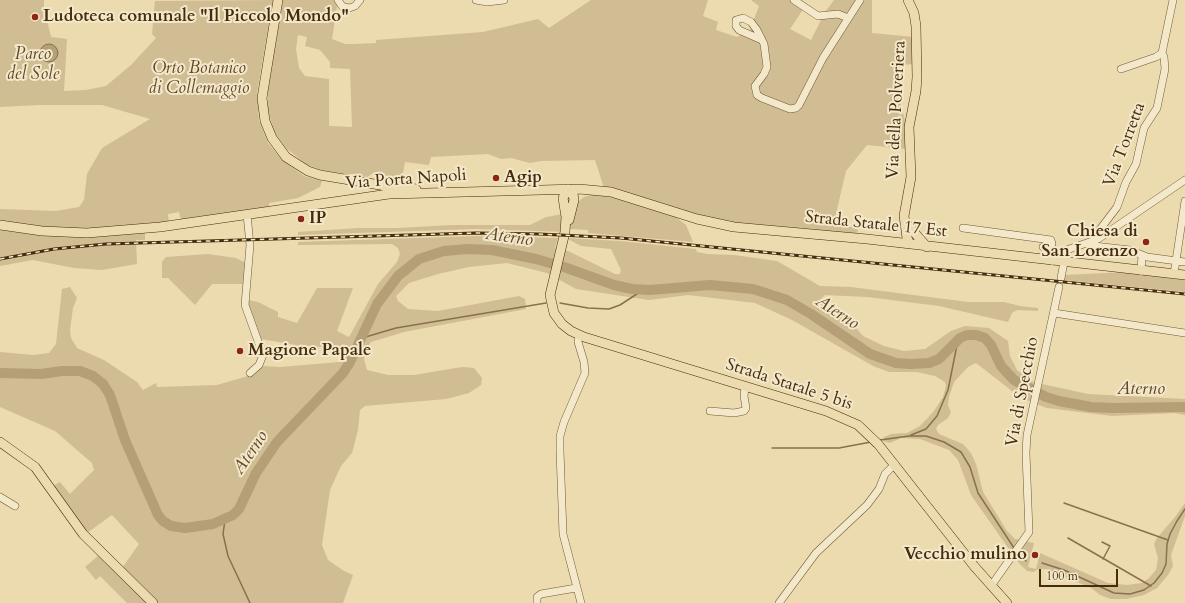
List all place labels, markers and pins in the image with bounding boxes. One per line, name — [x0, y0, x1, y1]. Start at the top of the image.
place label: Ludoteca comunale "Il Piccolo Mondo" — [43, 7, 349, 27]
marker: Ludoteca comunale "Il Piccolo Mondo" — [30, 12, 40, 22]
place label: Agip — [504, 168, 542, 188]
marker: Agip — [491, 173, 501, 183]
place label: IP — [309, 209, 326, 229]
marker: IP — [296, 214, 306, 224]
place label: Chiesa di San Lorenzo — [1041, 222, 1138, 262]
marker: Chiesa di San Lorenzo — [1141, 237, 1151, 247]
place label: Magione Papale — [248, 341, 371, 361]
marker: Magione Papale — [235, 346, 245, 356]
place label: Vecchio mulino — [904, 545, 1027, 565]
marker: Vecchio mulino — [1030, 550, 1040, 560]

